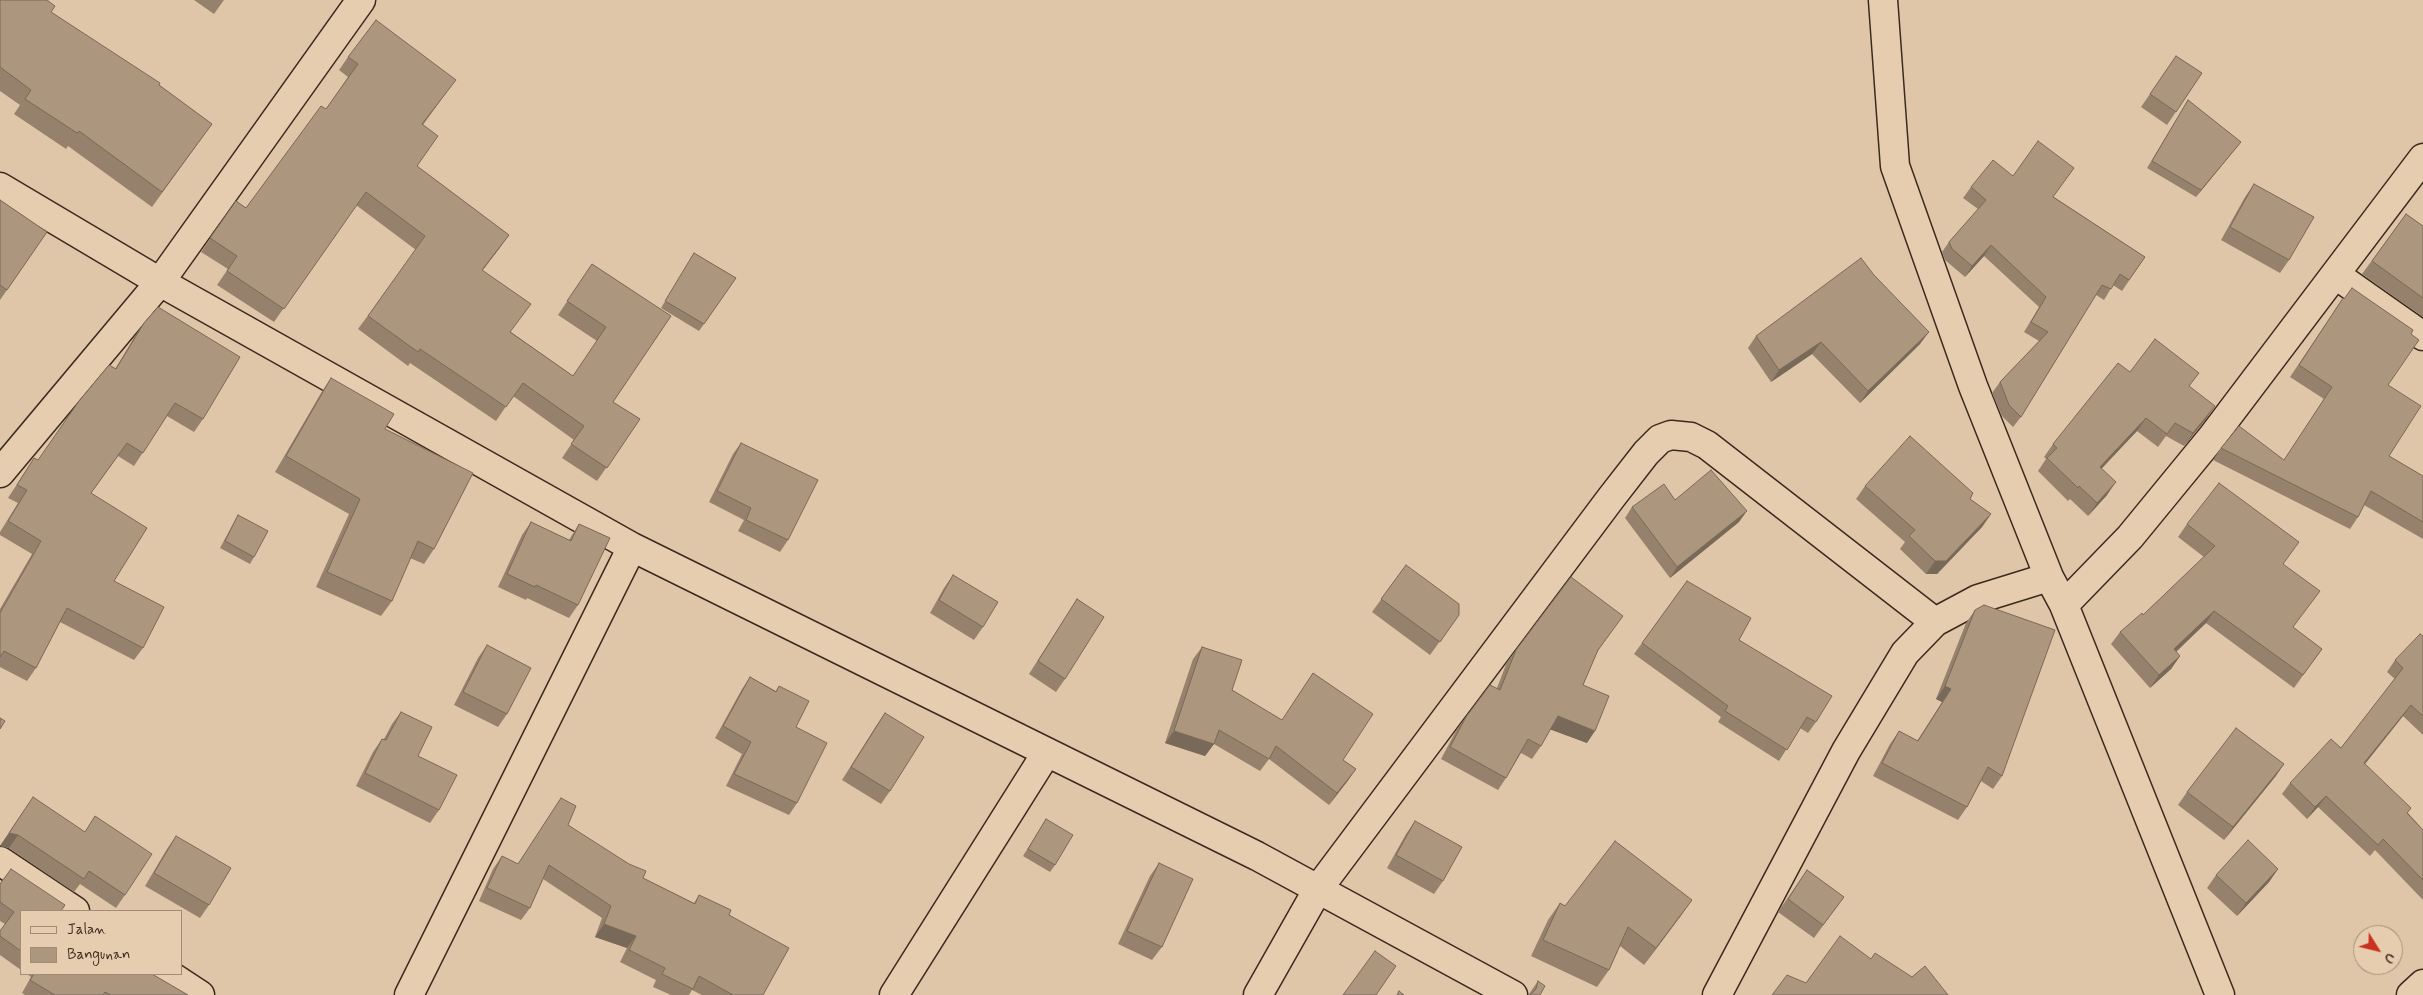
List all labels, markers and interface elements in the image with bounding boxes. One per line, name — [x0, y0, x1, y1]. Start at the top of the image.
legend — [20, 910, 182, 975]
text: Jalan — [67, 920, 106, 940]
north arrow — [2353, 925, 2403, 975]
text: Bangunan — [67, 945, 130, 965]
text: U — [2379, 949, 2399, 967]

